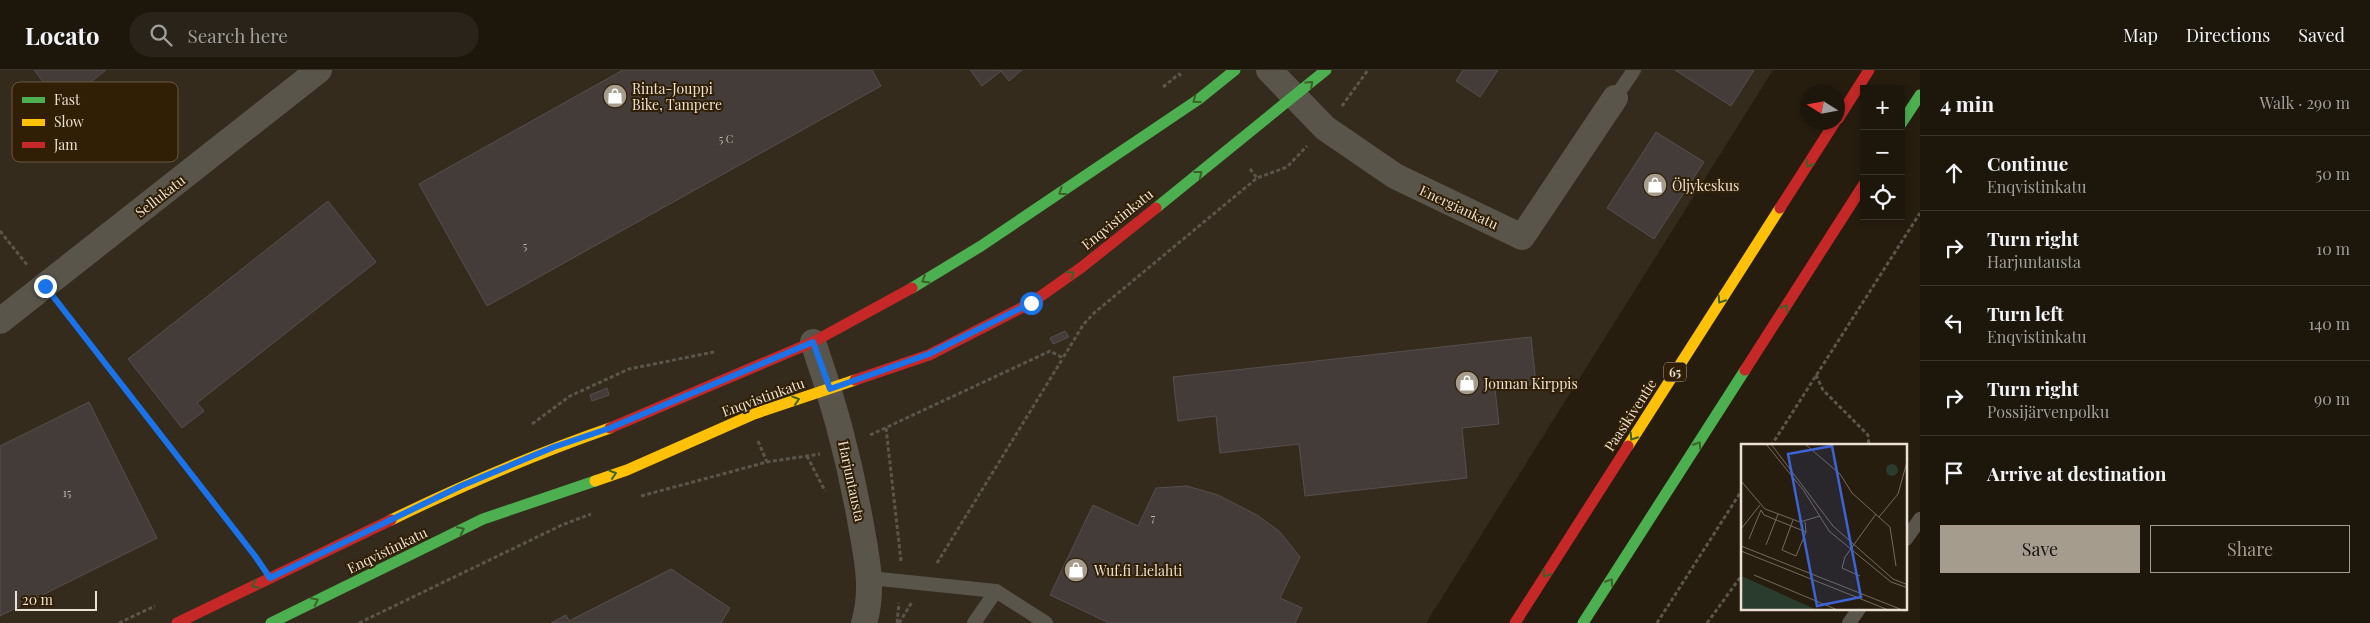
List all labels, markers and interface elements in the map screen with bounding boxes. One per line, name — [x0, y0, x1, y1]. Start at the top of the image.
search box — [129, 12, 479, 57]
text: Locato — [25, 19, 99, 51]
icon: search — [147, 21, 175, 49]
text: Search here — [187, 22, 288, 48]
text: Map — [2123, 23, 2158, 47]
text: Directions — [2186, 23, 2270, 47]
text: Saved — [2298, 23, 2345, 47]
place label: Rinta-Jouppi Bike, Tampere — [632, 79, 722, 114]
one-way arrow — [1304, 81, 1313, 90]
legend — [12, 82, 178, 162]
shop icon: Rinta-Jouppi Bike, Tampere — [602, 83, 628, 109]
north arrow — [1800, 85, 1845, 130]
map controls — [1860, 85, 1905, 220]
button: + — [1860, 85, 1905, 130]
text: 4 min — [1940, 89, 1994, 117]
text: Fast — [54, 90, 81, 109]
text: Walk · 290 m — [2259, 92, 2350, 113]
one-way arrow — [1192, 94, 1202, 103]
text: Slow — [54, 112, 84, 131]
button: − — [1860, 130, 1905, 175]
house number: 5 C — [719, 131, 733, 146]
text: Jam — [53, 135, 78, 154]
text: Continue — [1987, 150, 2068, 176]
one-way arrow — [1805, 158, 1815, 167]
icon: ahead — [1940, 159, 1968, 187]
text: 50 m — [2316, 163, 2350, 184]
one-way arrow — [1193, 170, 1202, 179]
street label: Sellukatu — [131, 171, 189, 221]
shop icon: Öljykeskus — [1642, 172, 1668, 198]
button: locate — [1860, 175, 1905, 220]
place label: Öljykeskus — [1672, 176, 1739, 195]
text: Enqvistinkatu — [1987, 176, 2086, 197]
street label: Energiankatu — [1417, 181, 1501, 233]
street label: Enqvistinkatu — [1077, 184, 1157, 254]
one-way arrow — [1058, 186, 1068, 195]
text: Turn right — [1987, 225, 2079, 251]
icon: right — [1940, 234, 1968, 262]
house number: 5 — [523, 238, 528, 253]
text: 10 m — [2316, 238, 2350, 259]
text: Harjuntausta — [1987, 251, 2081, 272]
one-way arrow — [1065, 271, 1075, 280]
one-way arrow — [922, 273, 931, 283]
route end — [34, 275, 57, 298]
route start — [1020, 292, 1043, 315]
one-way arrow — [1718, 295, 1727, 304]
text: Turn left — [1987, 300, 2064, 326]
one-way arrow — [1778, 304, 1788, 313]
icon: left — [1940, 309, 1968, 337]
text: 140 m — [2308, 313, 2350, 334]
text: Enqvistinkatu — [1987, 326, 2086, 347]
road number: 65 — [1664, 362, 1686, 382]
shop icon: Jonnan Kirppis — [1454, 370, 1480, 396]
street label: Enqvistinkatu — [719, 373, 807, 421]
place label: Jonnan Kirppis — [1483, 374, 1578, 393]
street label: Paasikiventie — [1600, 375, 1660, 455]
text: Turn right — [1987, 375, 2079, 401]
icon: right — [1940, 384, 1968, 412]
text: 90 m — [2314, 388, 2350, 409]
one-way arrow — [792, 396, 800, 406]
text: Possijärvenpolku — [1987, 401, 2109, 422]
one-way arrow — [1630, 431, 1639, 441]
street label: Harjuntausta — [834, 439, 870, 523]
one-way arrow — [1691, 442, 1701, 451]
inset map — [1741, 444, 1908, 610]
icon: arrive — [1940, 459, 1968, 487]
text: Arrive at destination — [1987, 460, 2167, 486]
one-way arrow — [609, 470, 617, 480]
house number: 15 — [63, 485, 72, 500]
house number: 7 — [1151, 510, 1156, 525]
street label: Enqvistinkatu — [344, 522, 430, 578]
button: Save — [1940, 525, 2140, 573]
button: Share — [2150, 525, 2350, 573]
one-way arrow — [456, 526, 465, 536]
shop icon: Wuf.fi Lielahti — [1063, 557, 1089, 583]
place label: Wuf.fi Lielahti — [1093, 561, 1182, 580]
one-way arrow — [1543, 569, 1553, 578]
one-way arrow — [1604, 578, 1613, 588]
one-way arrow — [251, 579, 260, 589]
scale bar — [15, 588, 98, 611]
text: 20 m — [22, 590, 53, 609]
one-way arrow — [310, 597, 319, 607]

